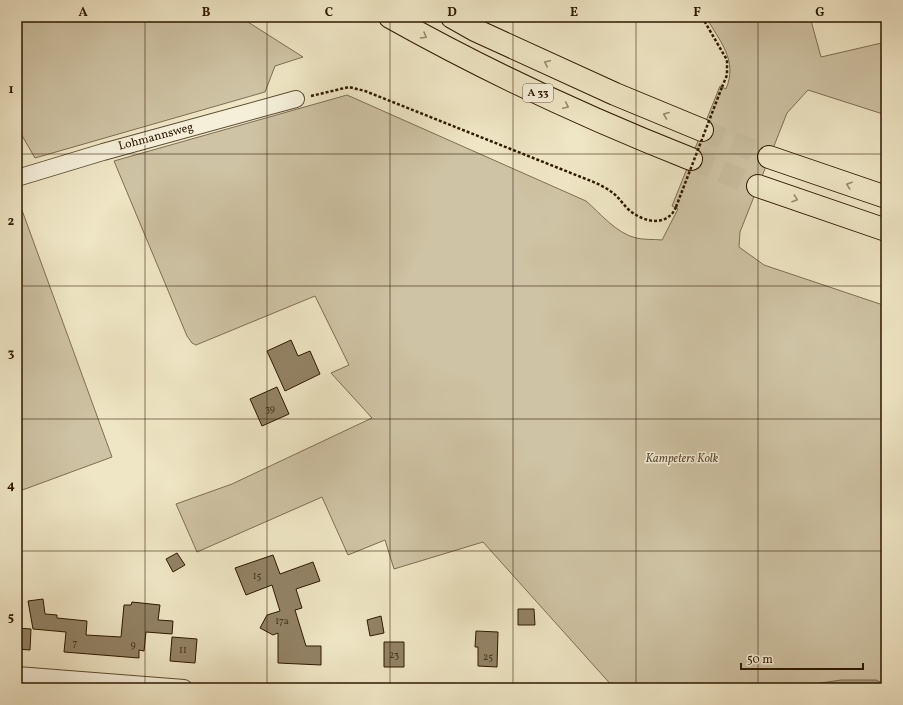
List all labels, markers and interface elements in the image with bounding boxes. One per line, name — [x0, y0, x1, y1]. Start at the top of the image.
text: A — [78, 4, 88, 22]
text: B — [202, 4, 211, 22]
text: C — [325, 4, 333, 22]
text: D — [447, 4, 457, 22]
text: E — [570, 4, 578, 22]
text: F — [693, 4, 701, 22]
text: G — [815, 4, 825, 22]
one-way arrow — [420, 32, 427, 39]
one-way arrow — [544, 60, 552, 68]
text: 1 — [8, 81, 14, 99]
road number: A 33 — [523, 84, 553, 102]
one-way arrow — [561, 101, 569, 109]
one-way arrow — [663, 112, 670, 120]
street label: Lohmannsweg — [117, 119, 195, 155]
one-way arrow — [846, 181, 853, 189]
one-way arrow — [791, 194, 798, 203]
text: 2 — [8, 213, 15, 231]
text: 3 — [8, 345, 15, 363]
house number: 39 — [265, 402, 275, 416]
park label: Kampeters Kolk — [646, 451, 719, 467]
text: 4 — [7, 477, 15, 495]
house number: 15 — [253, 569, 262, 583]
text: 5 — [8, 609, 14, 627]
house number: 17a — [275, 614, 289, 628]
house number: 7 — [73, 636, 78, 650]
house number: 9 — [130, 638, 136, 652]
house number: 11 — [179, 643, 187, 657]
scale bar — [741, 645, 863, 671]
house number: 23 — [389, 648, 399, 662]
house number: 25 — [483, 650, 493, 664]
text: 50 m — [747, 652, 773, 668]

